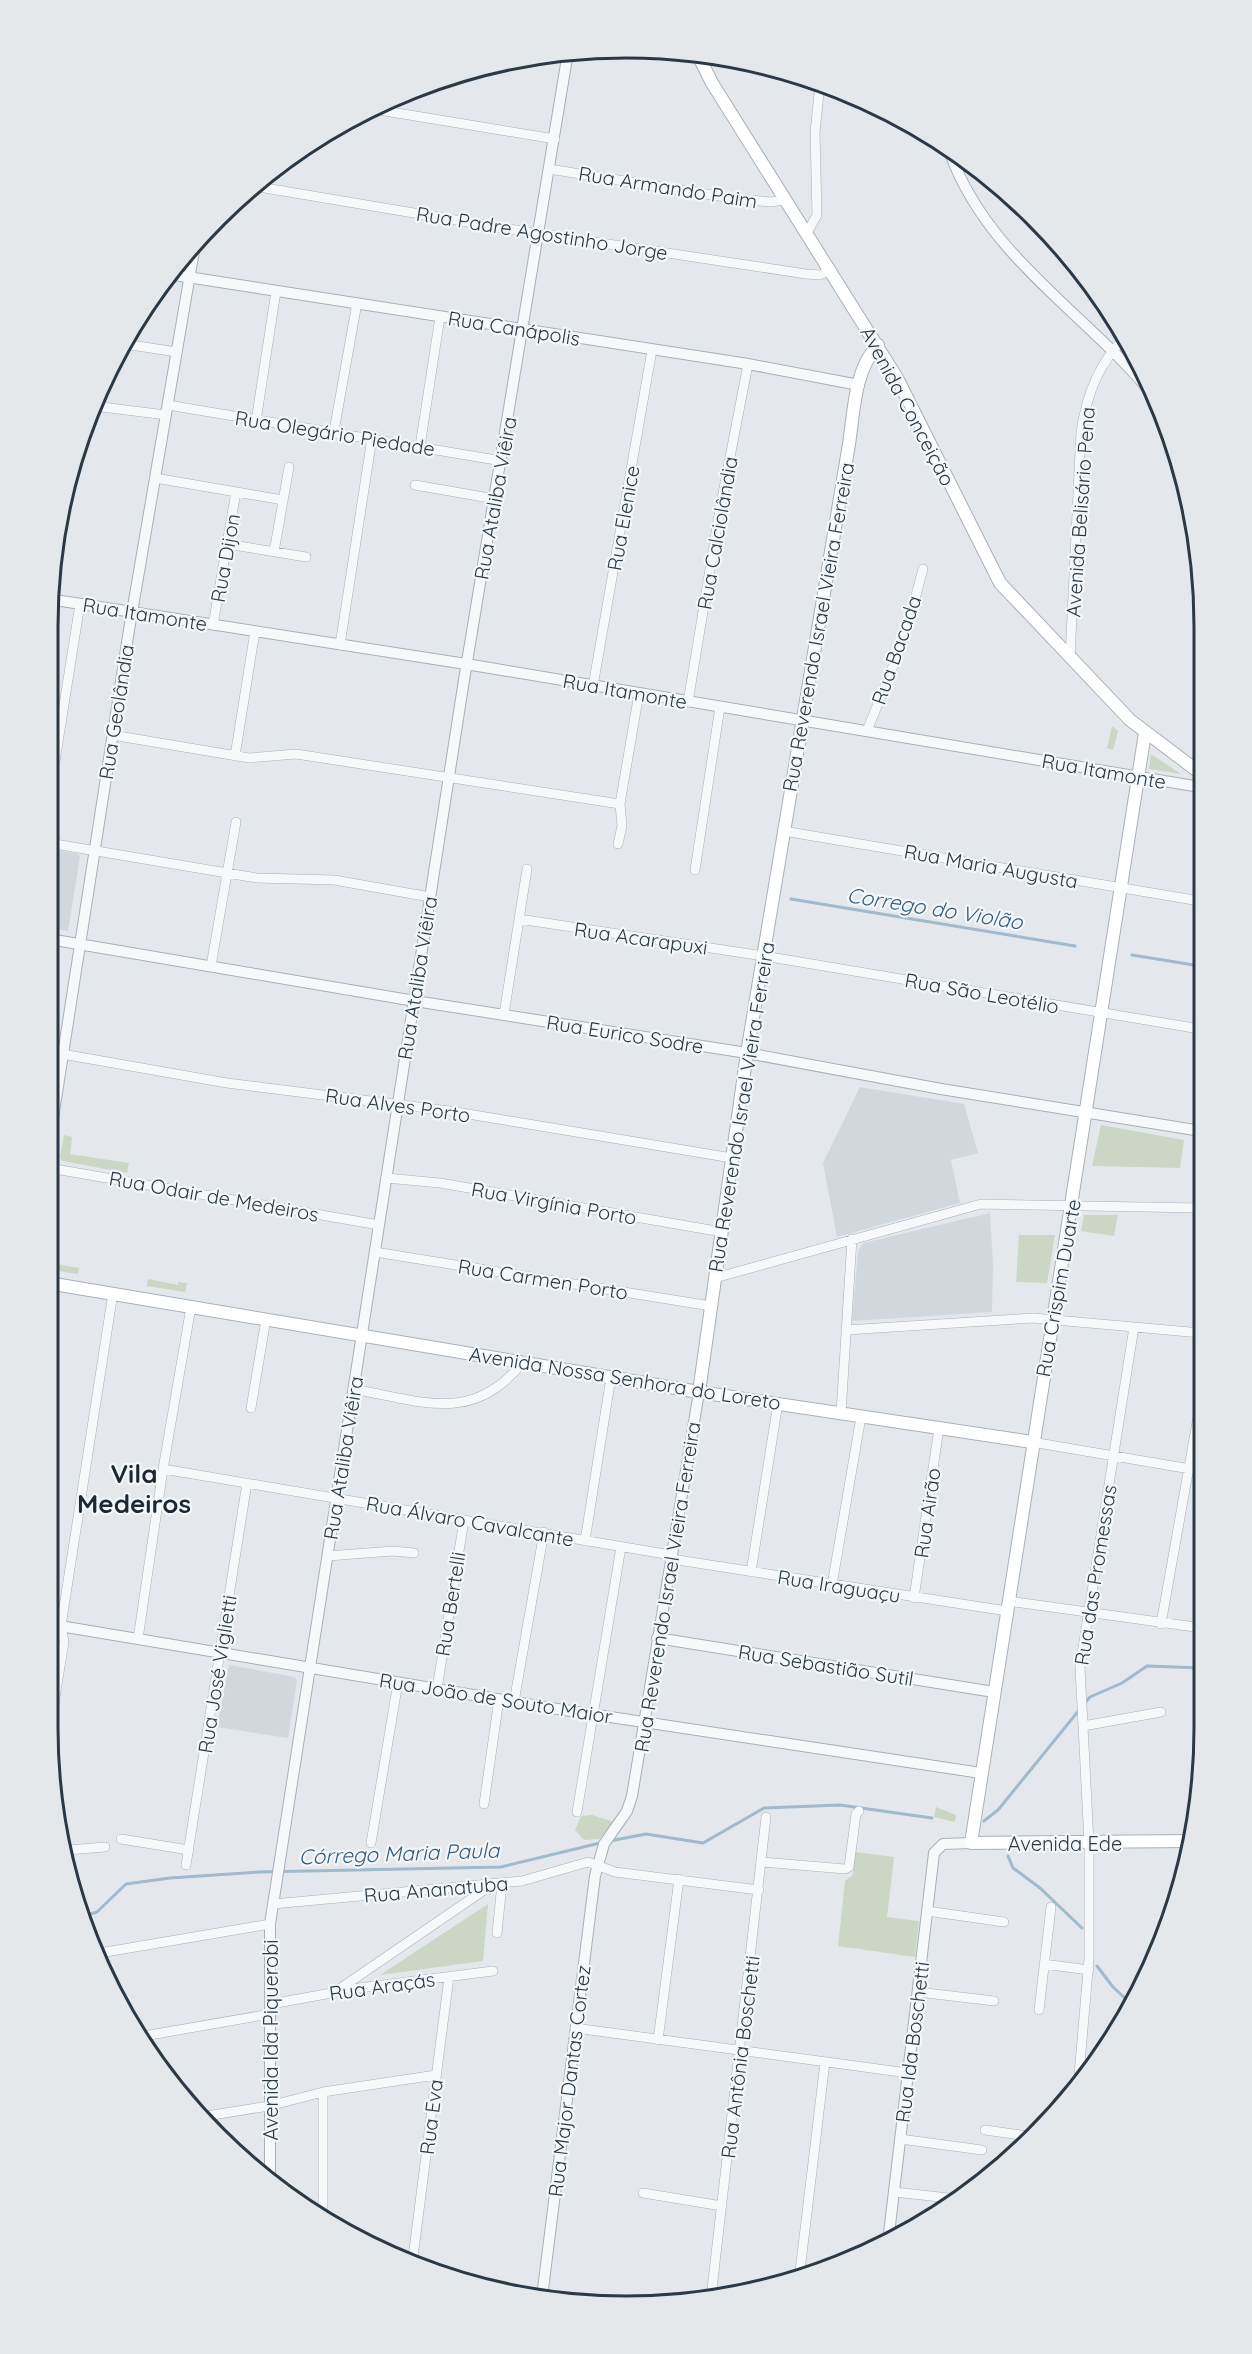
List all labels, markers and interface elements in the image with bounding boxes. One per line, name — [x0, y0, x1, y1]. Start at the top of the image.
street label: Rua Armando Paim — [577, 161, 759, 213]
street label: Rua Padre Agostinho Jorge — [414, 201, 670, 265]
street label: Rua Canápolis — [446, 305, 582, 351]
street label: Avenida Conceição — [855, 322, 961, 490]
street label: Rua Olegário Piedade — [233, 405, 437, 461]
street label: Avenida Belisário Pena — [1060, 406, 1100, 618]
street label: Rua Ataliba Viêira — [468, 414, 522, 582]
street label: Rua Calciolândia — [691, 454, 743, 612]
street label: Rua Reverendo Israel Vieira Ferreira — [777, 460, 859, 794]
street label: Rua Elenice — [601, 463, 645, 573]
street label: Rua Dijon — [205, 512, 245, 604]
street label: Rua Itamonte — [81, 592, 209, 636]
street label: Rua Bacada — [866, 592, 926, 708]
street label: Rua Geolândia — [93, 643, 139, 781]
street label: Rua Itamonte — [561, 668, 689, 714]
street label: Rua Itamonte — [1040, 748, 1168, 794]
street label: Rua Maria Augusta — [902, 838, 1080, 894]
water label: Corrego do Violão — [845, 881, 1026, 935]
street label: Rua Ataliba Viêira — [392, 894, 442, 1062]
street label: Rua Acarapuxi — [573, 916, 709, 960]
street label: Rua Reverendo Israel Vieira Ferreira — [703, 940, 779, 1274]
street label: Rua São Leotélio — [903, 967, 1061, 1019]
street label: Rua Eurico Sodre — [545, 1009, 705, 1059]
street label: Rua Alves Porto — [324, 1082, 472, 1128]
street label: Rua Odair de Medeiros — [107, 1165, 321, 1227]
street label: Rua Virgínia Porto — [469, 1176, 639, 1230]
street label: Rua Crispim Duarte — [1030, 1197, 1086, 1379]
street label: Rua Carmen Porto — [456, 1253, 630, 1305]
street label: Avenida Nossa Senhora do Loreto — [467, 1341, 783, 1415]
street label: Rua Ataliba Viêira — [318, 1374, 368, 1542]
street label: Rua Reverendo Israel Vieira Ferreira — [629, 1420, 705, 1754]
district label: Vila Medeiros — [77, 1457, 191, 1520]
street label: Rua Airão — [908, 1466, 946, 1560]
street label: Rua das Promessas — [1068, 1483, 1122, 1667]
street label: Rua Álvaro Cavalcante — [364, 1490, 576, 1552]
street label: Rua Bertelli — [429, 1550, 471, 1658]
street label: Rua Iraguaçu — [776, 1564, 902, 1608]
street label: Rua José Viglietti — [192, 1593, 242, 1755]
street label: Rua Sebastião Sutil — [736, 1639, 916, 1691]
street label: Rua João de Souto Maior — [378, 1667, 615, 1729]
street label: Avenida Ede — [1008, 1831, 1122, 1856]
water label: Córrego Maria Paula — [298, 1836, 501, 1869]
street label: Rua Ananatuba — [363, 1870, 509, 1908]
street label: Avenida Ida Piquerobi — [258, 1939, 283, 2141]
street label: Rua Antônia Boschetti — [715, 1954, 765, 2160]
street label: Rua Ida Boschetti — [890, 1960, 934, 2124]
street label: Rua Major Dantas Cortez — [542, 1964, 596, 2198]
street label: Rua Araçás — [328, 1966, 436, 2006]
street label: Rua Eva — [414, 2078, 448, 2156]

